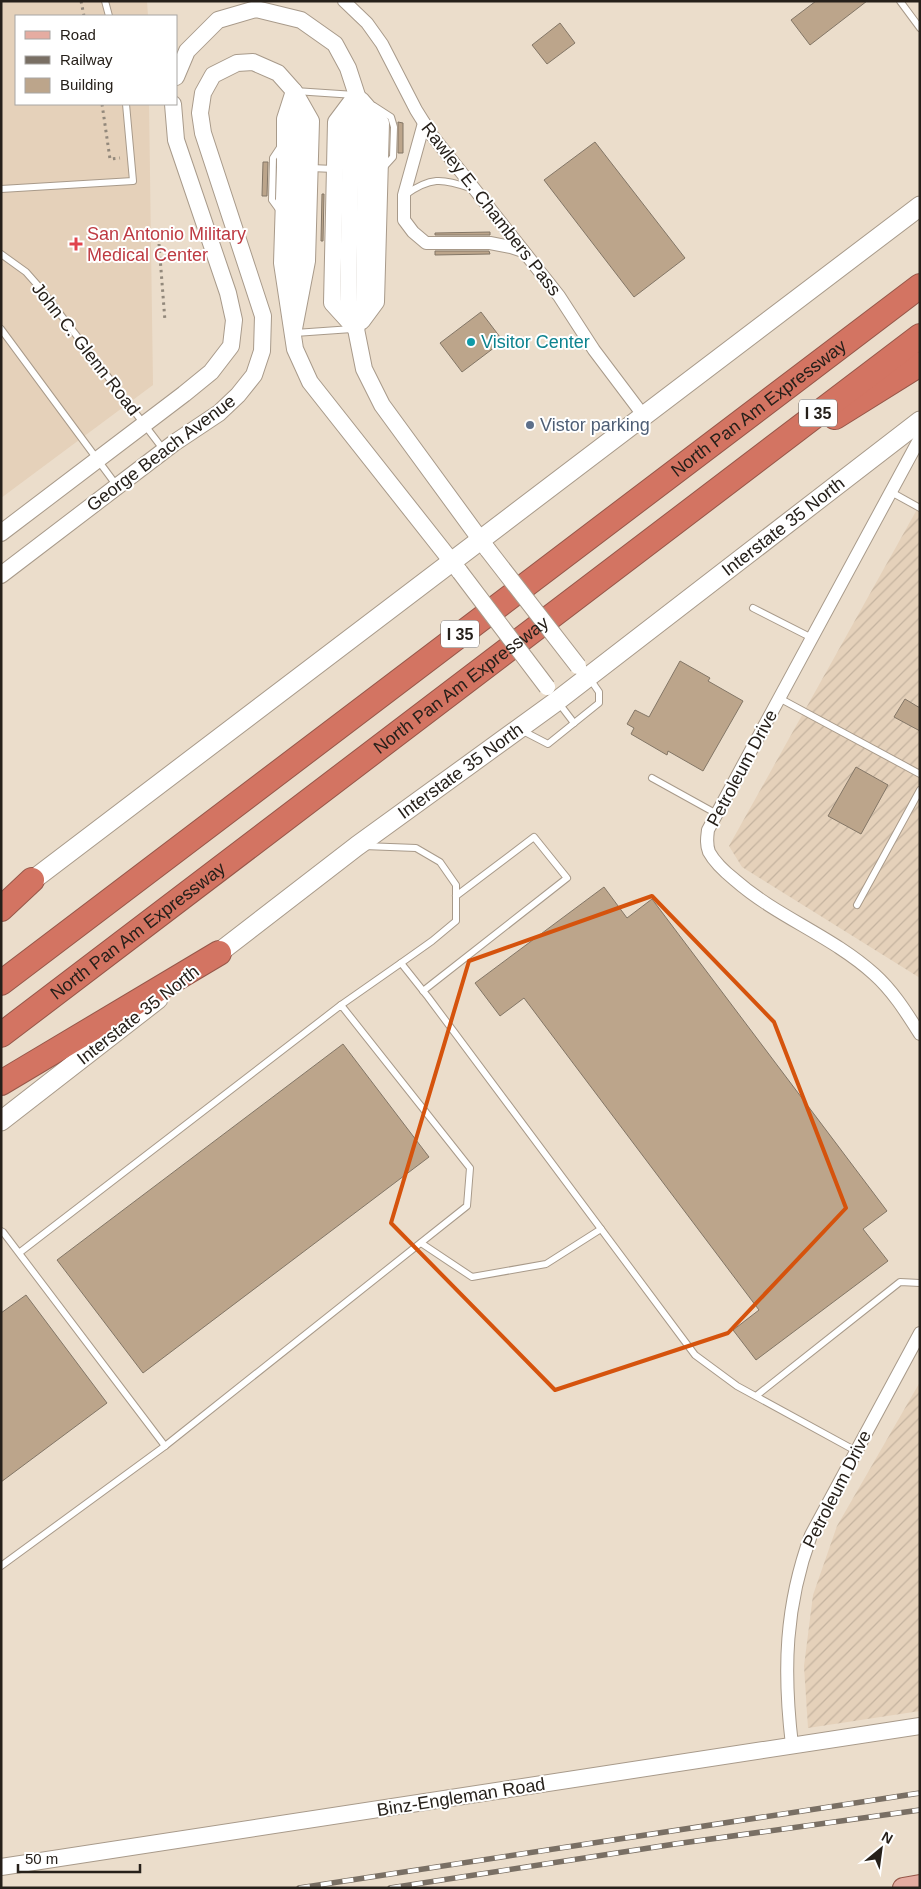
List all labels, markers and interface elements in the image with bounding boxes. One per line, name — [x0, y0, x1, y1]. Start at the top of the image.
legend — [15, 15, 178, 105]
text: Road — [60, 26, 96, 43]
text: Railway — [60, 51, 113, 68]
text: Building — [60, 76, 113, 93]
street label: Rawley E. Chambers Pass — [417, 118, 565, 300]
place label: San Antonio Military Medical Center — [87, 224, 246, 265]
marker: San Antonio Military Medical Center — [69, 237, 83, 251]
street label: John C. Glenn Road — [28, 279, 144, 419]
place label: Visitor Center — [481, 332, 590, 352]
marker: Visitor Center — [465, 336, 477, 348]
street label: North Pan Am Expressway — [667, 336, 850, 481]
street label: George Beach Avenue — [83, 391, 239, 515]
road number: I 35 — [799, 399, 837, 426]
place label: Vistor parking — [540, 415, 650, 435]
marker: Vistor parking — [524, 419, 536, 431]
street label: Interstate 35 North — [718, 473, 848, 580]
street label: North Pan Am Expressway — [370, 612, 552, 758]
road number: I 35 — [441, 620, 479, 648]
street label: Petroleum Drive — [703, 706, 781, 830]
street label: Interstate 35 North — [394, 719, 527, 823]
street label: North Pan Am Expressway — [47, 858, 229, 1004]
street label: Interstate 35 North — [73, 961, 203, 1069]
street label: Petroleum Drive — [799, 1427, 875, 1551]
street label: Binz-Engleman Road — [375, 1774, 547, 1820]
north arrow — [856, 1824, 906, 1874]
text: N — [879, 1828, 896, 1847]
scale bar — [18, 1842, 140, 1874]
text: 50 m — [25, 1850, 58, 1867]

